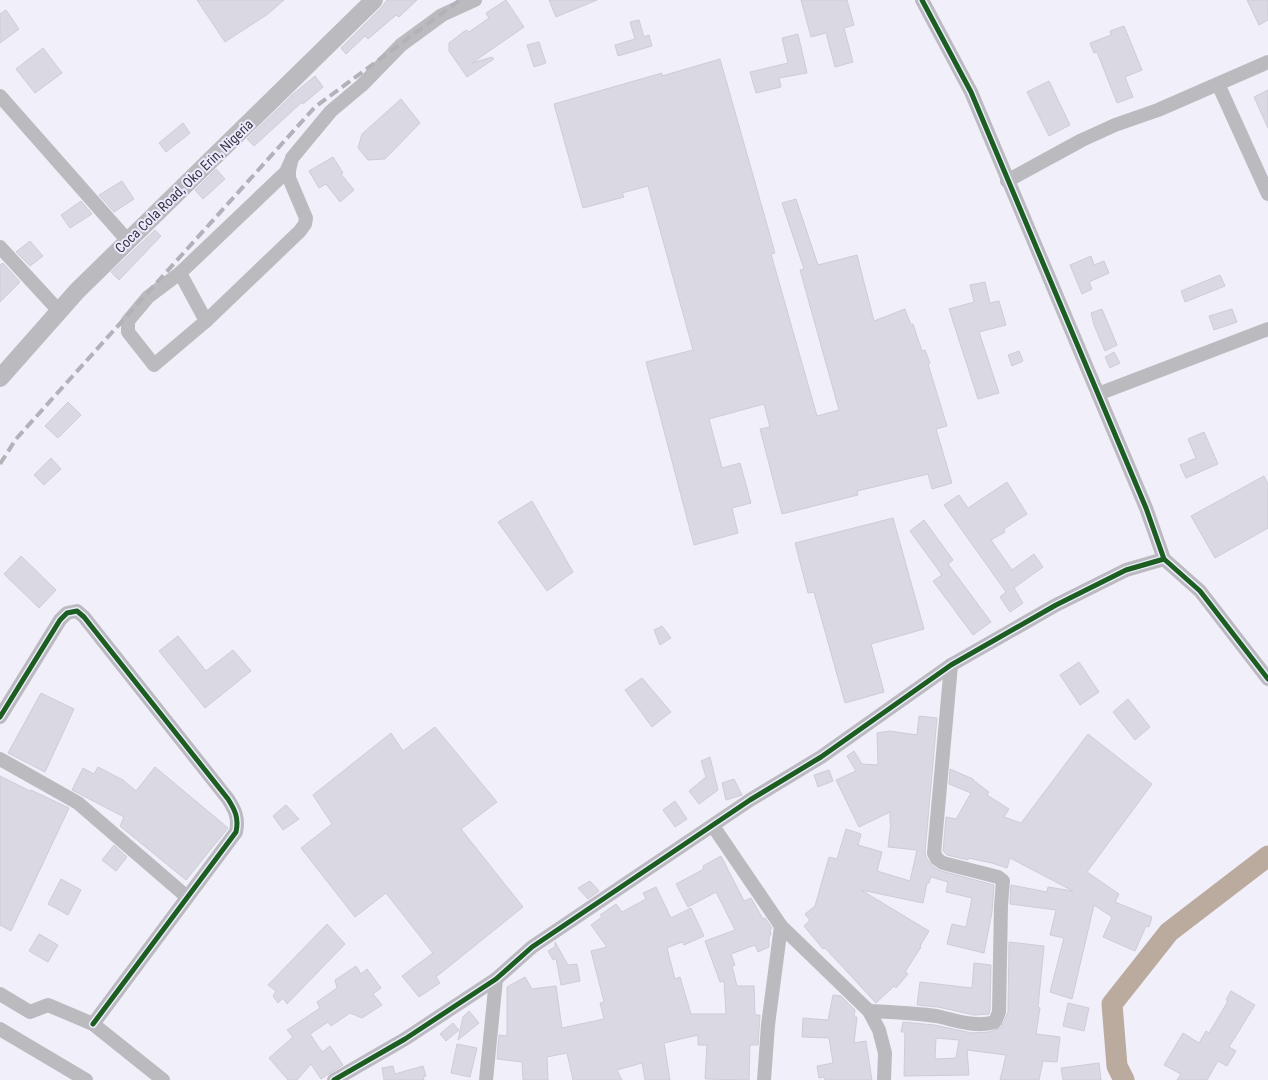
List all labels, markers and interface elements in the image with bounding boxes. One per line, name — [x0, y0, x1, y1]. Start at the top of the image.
street label: Coca Cola Road, Oko Erin, Nigeria — [112, 116, 256, 256]

